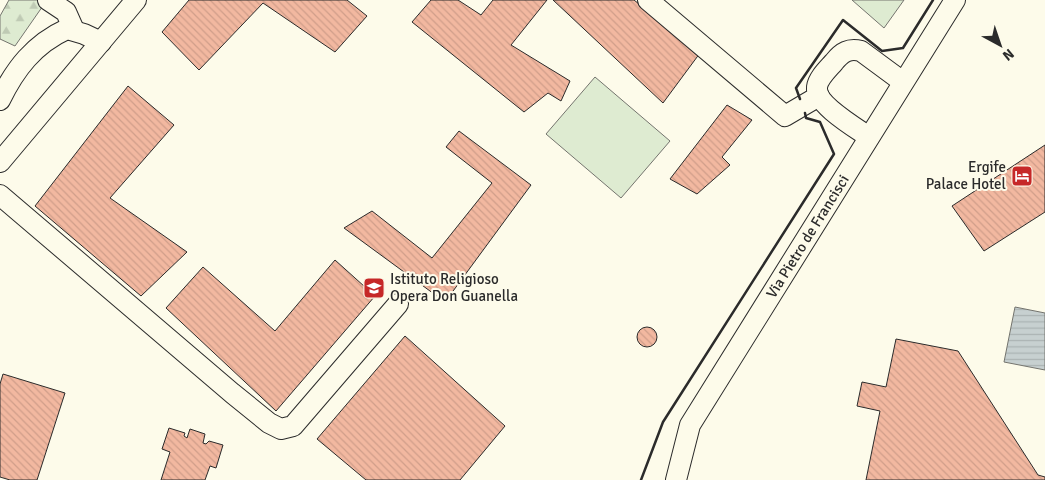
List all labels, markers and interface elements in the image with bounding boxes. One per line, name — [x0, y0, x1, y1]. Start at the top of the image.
north arrow — [975, 20, 1025, 70]
text: N — [999, 45, 1017, 64]
place label: Ergife Palace Hotel — [926, 158, 1006, 193]
hotel icon: Ergife Palace Hotel — [1010, 164, 1034, 188]
street label: Via Pietro de Francisci — [762, 171, 853, 301]
place label: Istituto Religioso Opera Don Guanella — [390, 270, 518, 305]
school or university icon: Istituto Religioso Opera Don Guanella — [362, 276, 386, 300]

